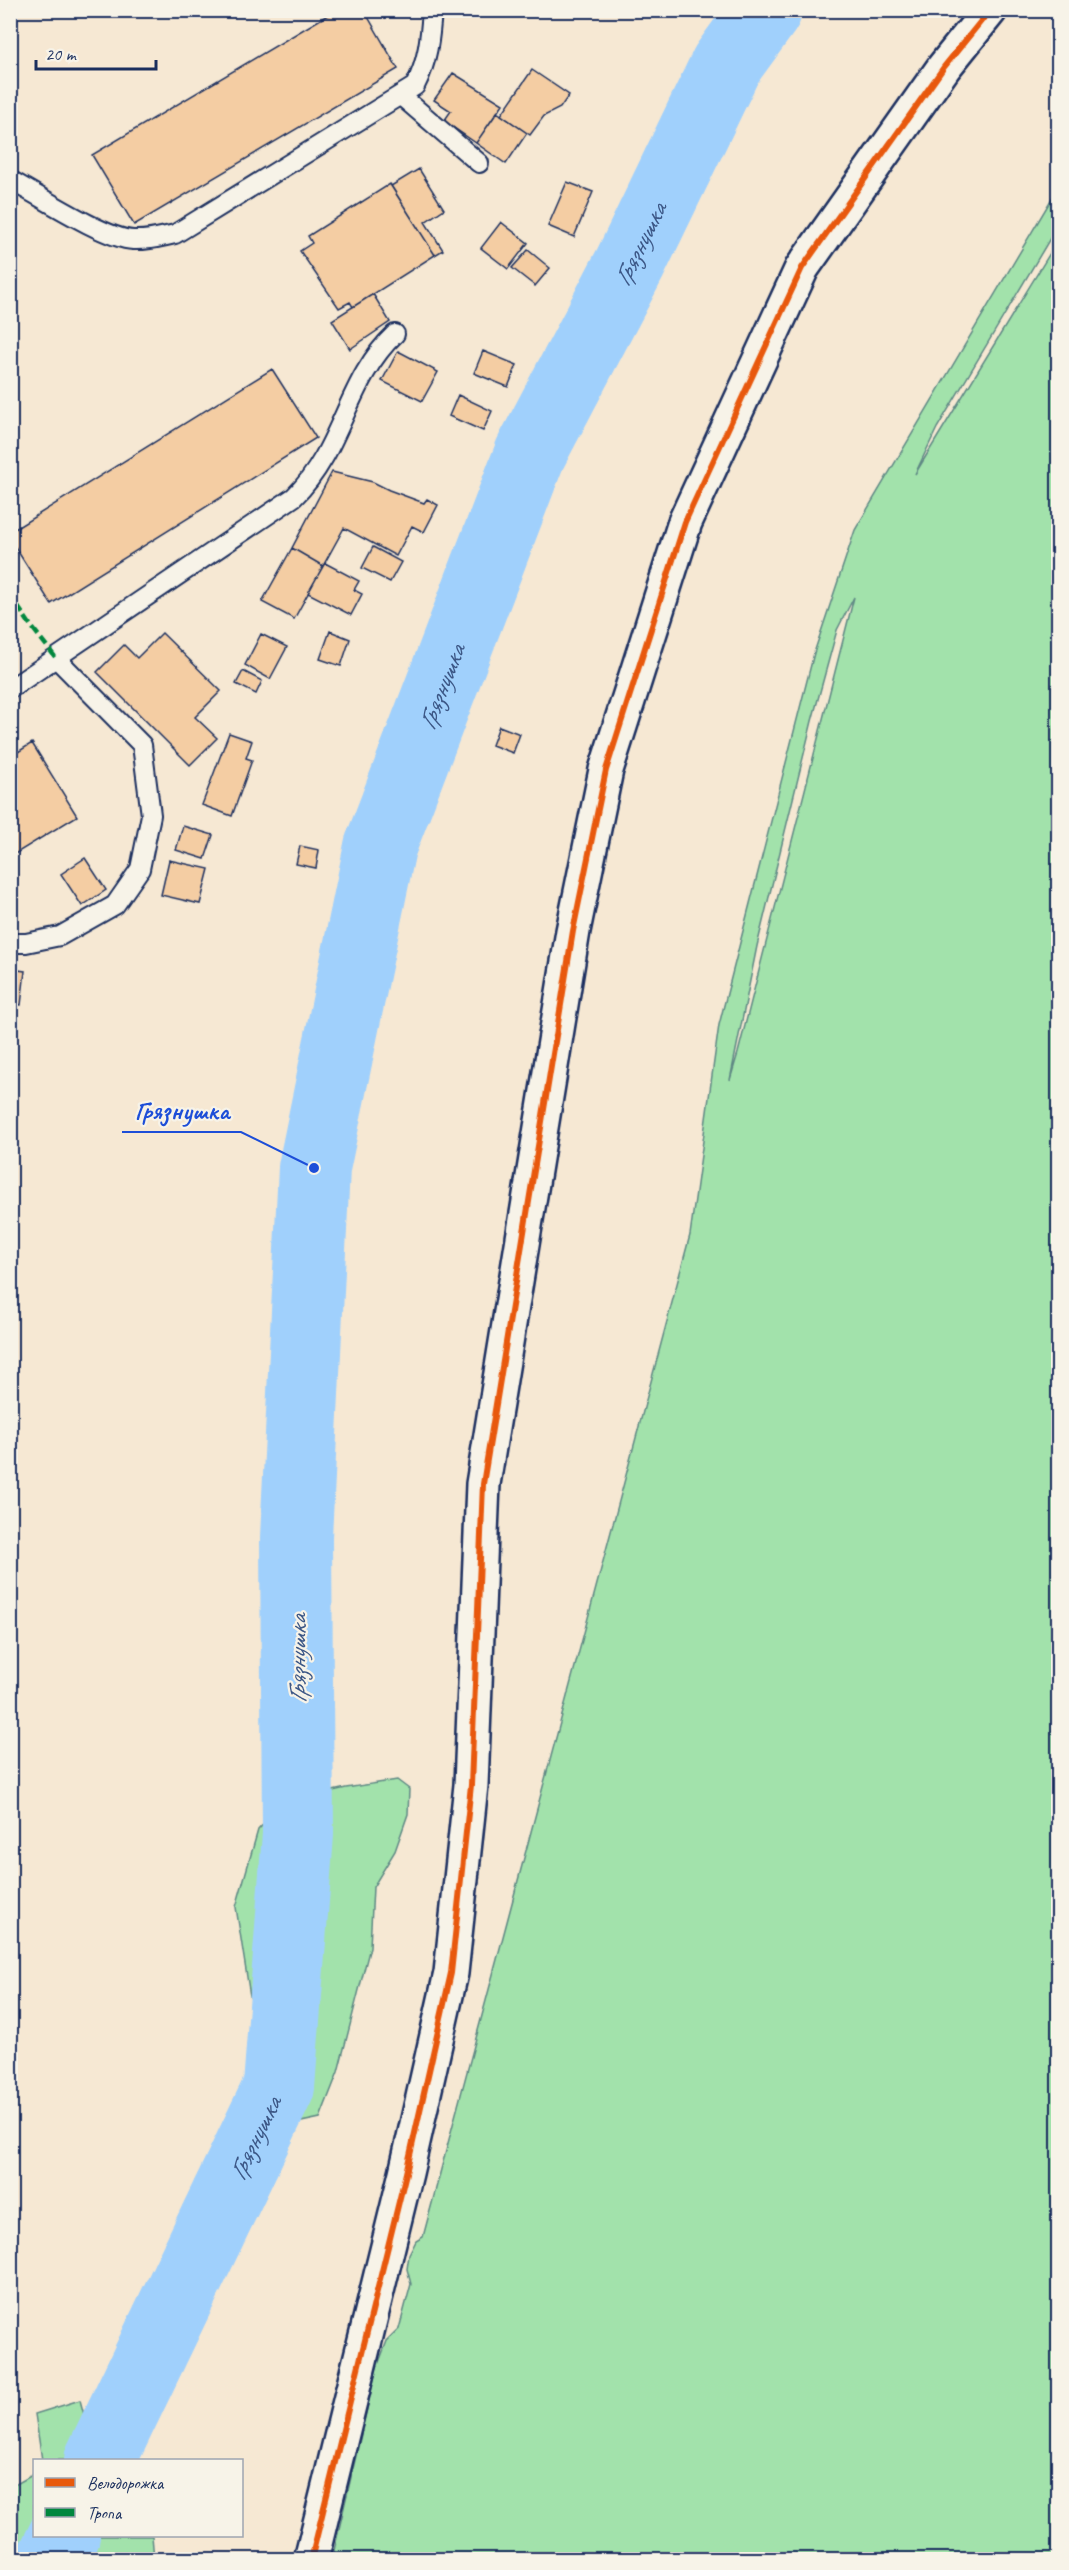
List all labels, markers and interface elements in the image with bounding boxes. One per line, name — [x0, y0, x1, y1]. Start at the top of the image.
scale bar — [36, 33, 156, 71]
text: 20 m — [45, 43, 78, 65]
water label: Грязнушка — [605, 194, 675, 291]
water label: Грязнушка — [410, 637, 473, 734]
callout: Грязнушка — [122, 1088, 241, 1132]
text: Грязнушка — [135, 1094, 232, 1127]
water label: Грязнушка — [281, 1611, 314, 1703]
water label: Грязнушка — [220, 2088, 290, 2185]
legend — [33, 2459, 243, 2537]
text: Велодорожка — [87, 2472, 165, 2494]
text: Тропа — [87, 2502, 123, 2524]

